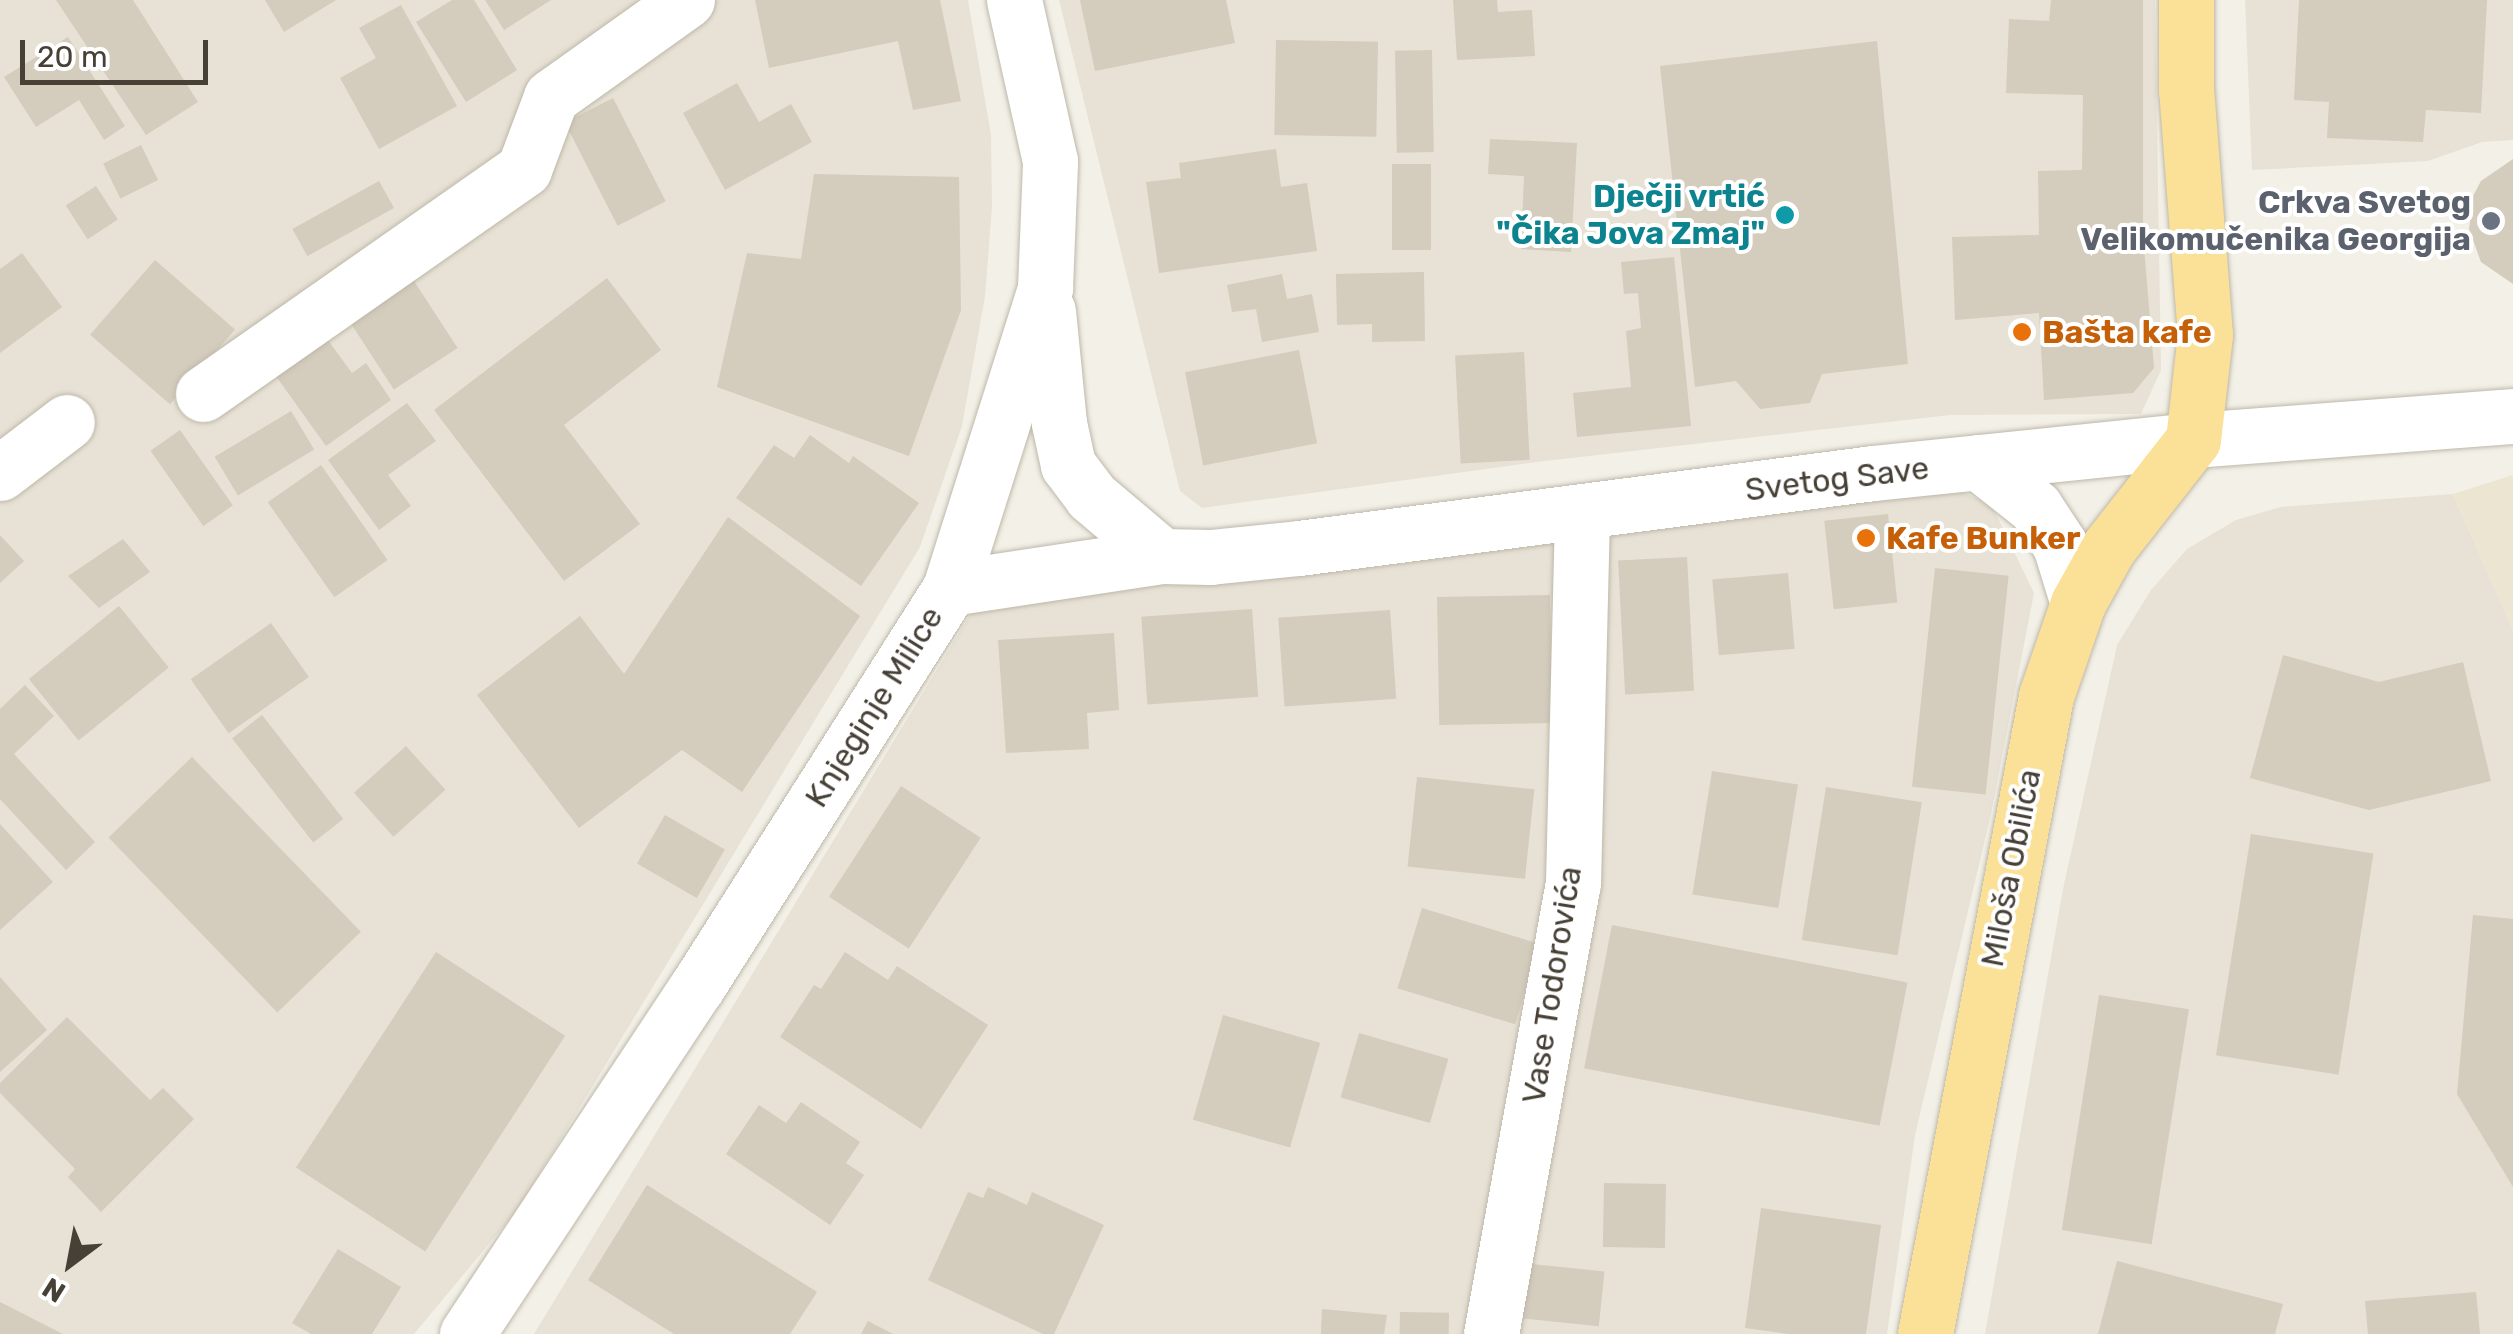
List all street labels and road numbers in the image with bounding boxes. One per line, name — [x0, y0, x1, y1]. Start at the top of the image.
street label: Svetog Save — [1743, 449, 1931, 509]
street label: Knjeginje Milice — [797, 600, 951, 814]
street label: Miloša Obilića — [1973, 766, 2049, 970]
street label: Vase Todorovića — [1514, 863, 1590, 1107]

